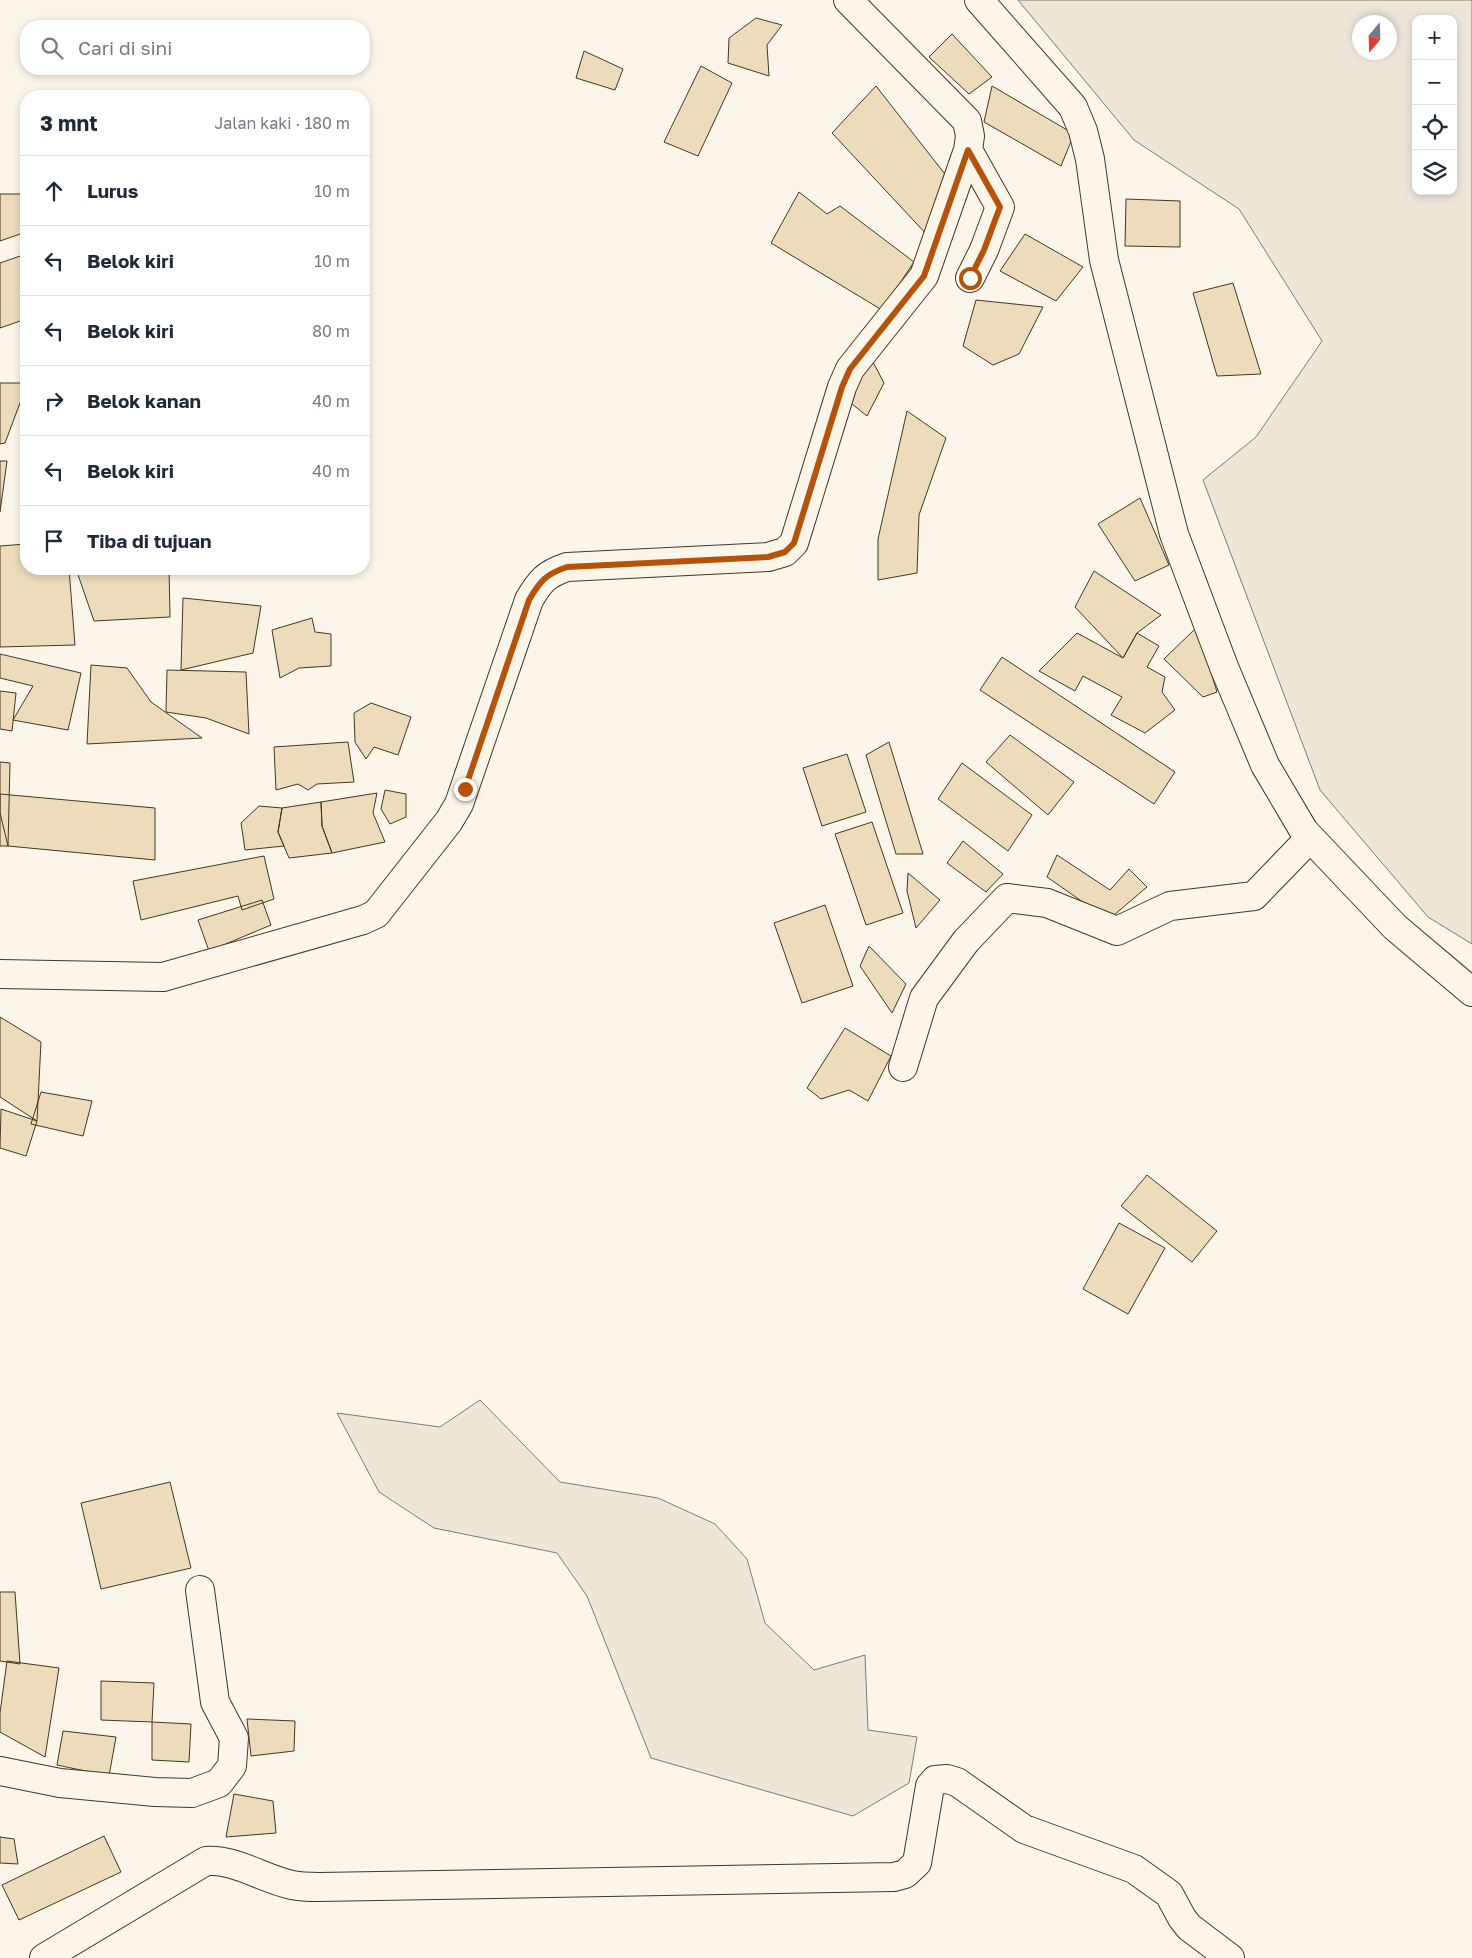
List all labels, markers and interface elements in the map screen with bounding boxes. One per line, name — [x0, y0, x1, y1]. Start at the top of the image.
north arrow — [1352, 15, 1397, 60]
map controls — [1412, 15, 1457, 195]
button: + — [1412, 15, 1457, 60]
search box — [20, 20, 370, 75]
icon: search — [38, 34, 66, 62]
text: Cari di sini — [78, 36, 172, 59]
button: − — [1412, 60, 1457, 105]
button: locate — [1412, 105, 1457, 150]
text: 3 mnt — [40, 110, 98, 136]
text: Jalan kaki · 180 m — [214, 113, 350, 133]
button: layers — [1412, 150, 1457, 195]
icon: ahead — [40, 177, 68, 205]
text: Lurus — [87, 179, 138, 202]
text: 10 m — [314, 181, 350, 201]
icon: left — [40, 247, 68, 275]
text: Belok kiri — [87, 249, 174, 272]
text: 10 m — [314, 251, 350, 271]
route start — [959, 267, 982, 290]
icon: left — [40, 317, 68, 345]
text: Belok kiri — [87, 319, 174, 342]
text: 80 m — [312, 321, 350, 341]
icon: right — [40, 387, 68, 415]
text: Belok kanan — [87, 389, 201, 412]
text: 40 m — [312, 391, 350, 411]
icon: left — [40, 457, 68, 485]
text: Belok kiri — [87, 459, 174, 482]
text: 40 m — [312, 461, 350, 481]
icon: arrive — [40, 527, 68, 555]
text: Tiba di tujuan — [87, 529, 212, 552]
route end — [454, 778, 477, 801]

